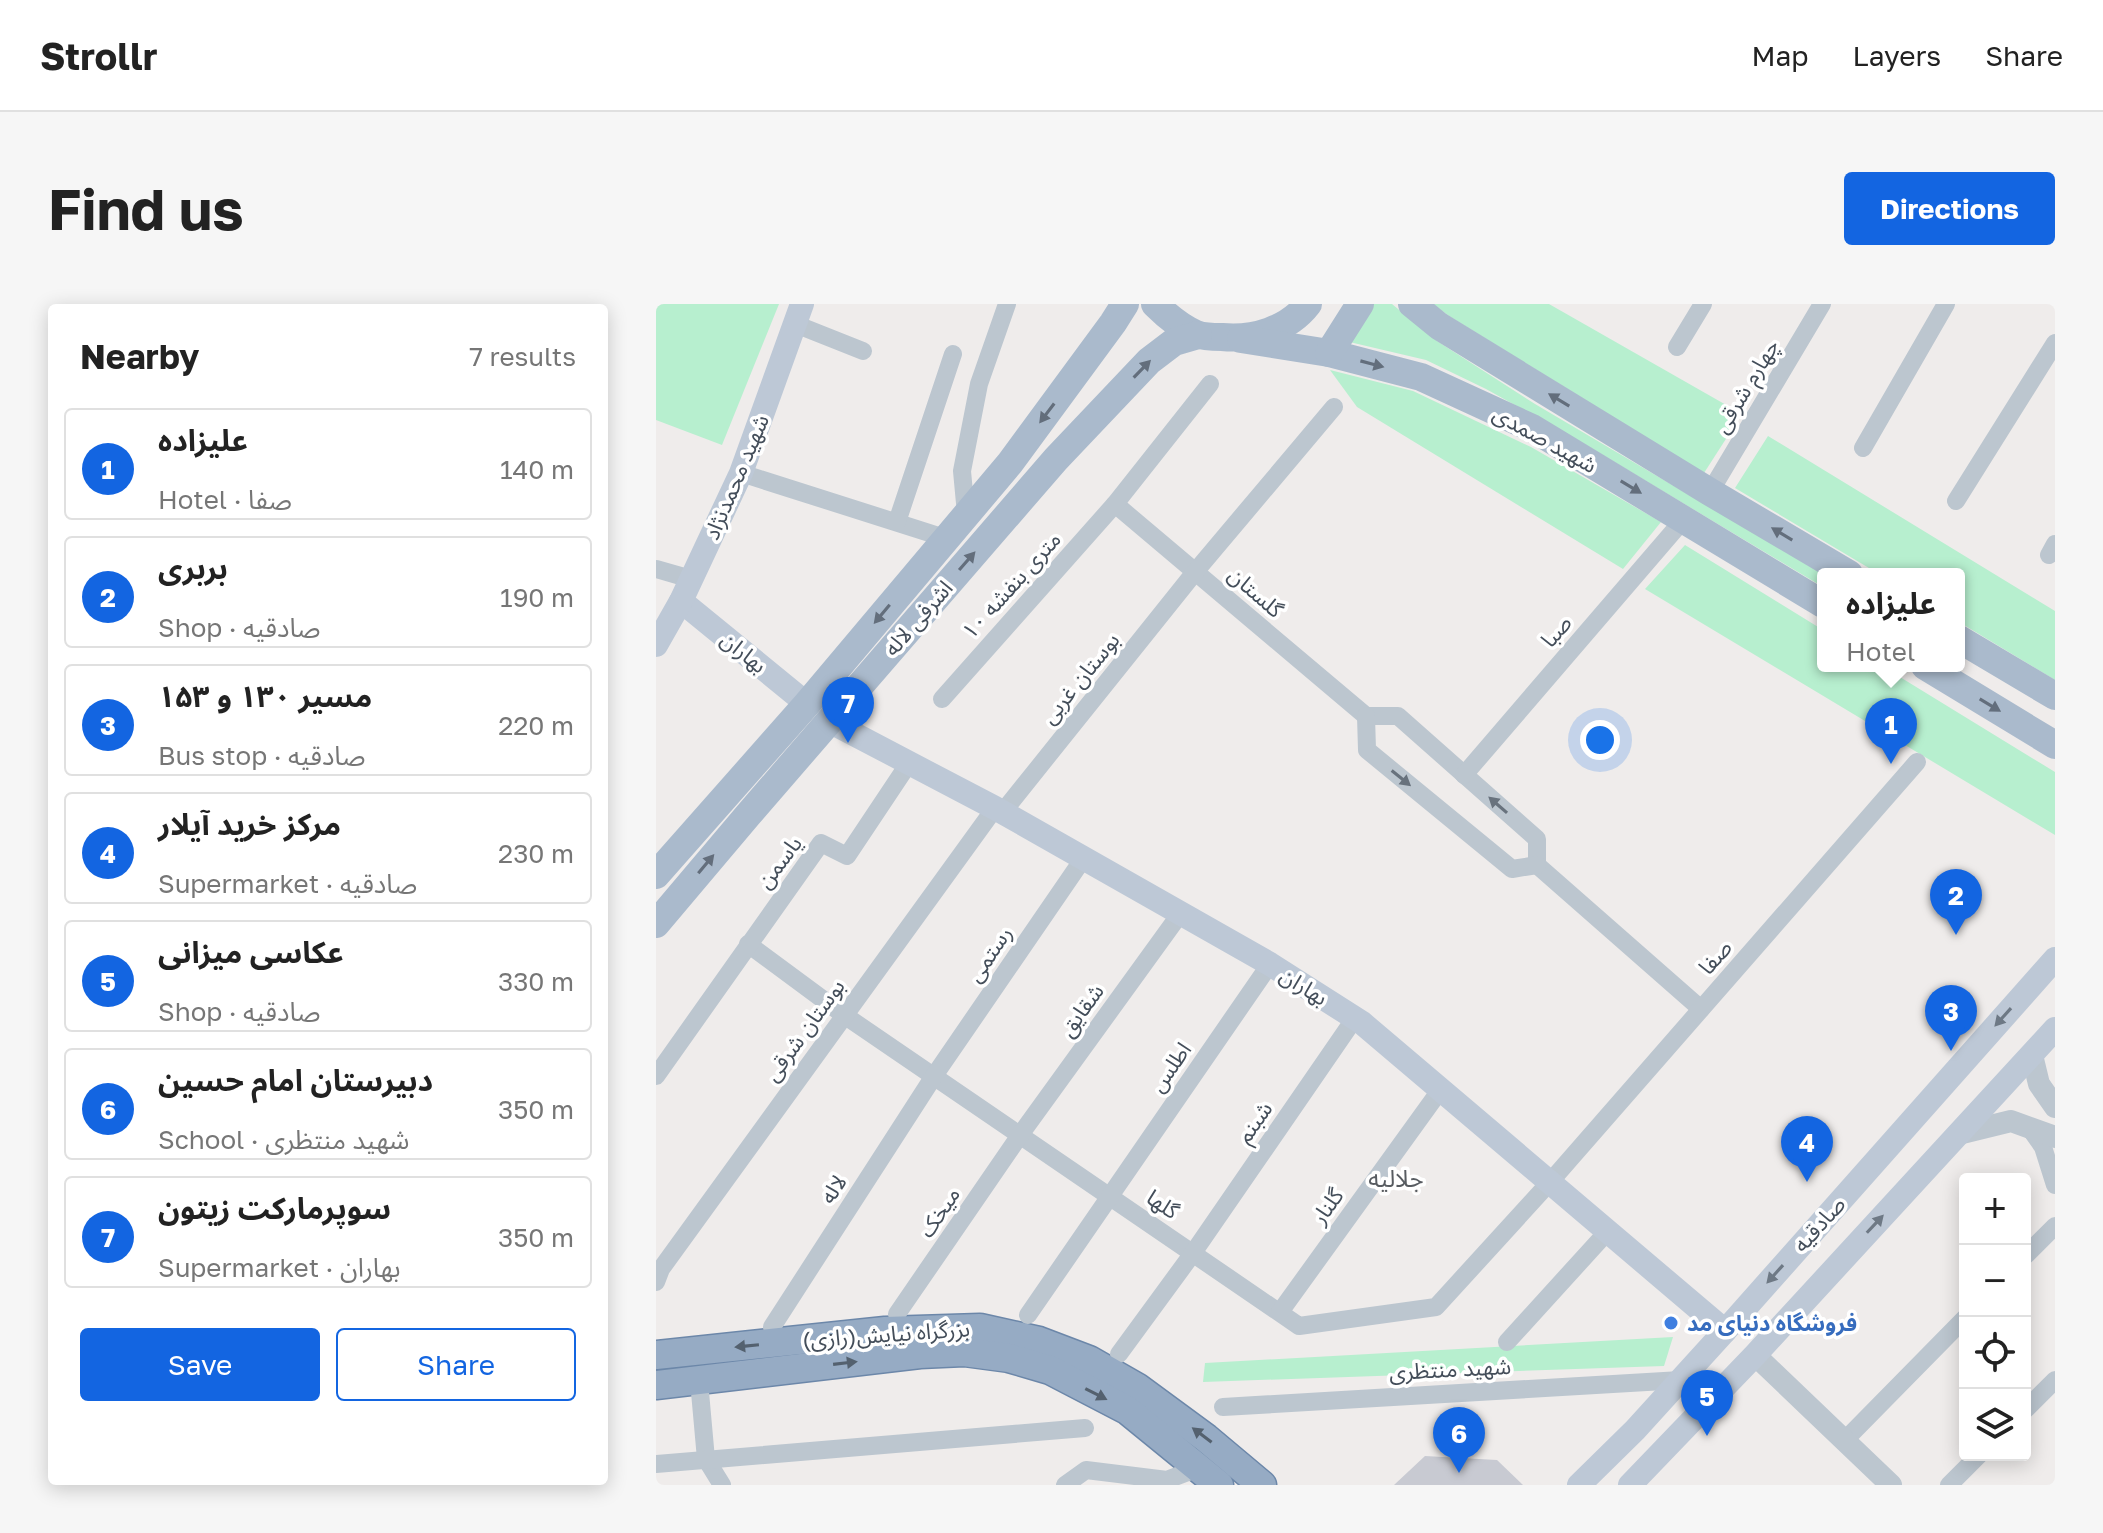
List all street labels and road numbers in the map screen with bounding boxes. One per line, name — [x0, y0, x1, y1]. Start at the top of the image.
street label: چهارم شرقی — [1707, 334, 1788, 440]
street label: شهید صمدی — [1488, 399, 1602, 478]
street label: شهید محمدنژاد — [697, 410, 774, 544]
street label: ۱۰ متری بنفشه — [955, 525, 1066, 644]
street label: گلستان — [1223, 560, 1290, 623]
street label: اشرفی لاله — [877, 574, 958, 661]
street label: صبا — [1534, 609, 1577, 652]
street label: بهاران — [715, 625, 773, 679]
street label: بوستان غربی — [1035, 626, 1125, 729]
street label: یاسمن — [750, 830, 807, 893]
street label: رستمی — [960, 921, 1018, 987]
street label: صفا — [1692, 934, 1737, 980]
street label: بهاران — [1275, 961, 1333, 1011]
street label: بوستان شرقی — [757, 973, 850, 1086]
street label: شقایق — [1052, 978, 1110, 1042]
street label: اطلس — [1143, 1037, 1196, 1097]
street label: شبنم — [1230, 1096, 1281, 1150]
street label: لاله — [813, 1169, 852, 1208]
street label: میخک — [912, 1181, 965, 1242]
street label: گلنار — [1304, 1182, 1350, 1230]
street label: گلها — [1142, 1183, 1185, 1225]
street label: صادقیه — [1787, 1190, 1851, 1257]
street label: بزرگراه نیایش(رازی) — [801, 1314, 971, 1354]
street label: شهید منتظری — [1388, 1352, 1512, 1385]

